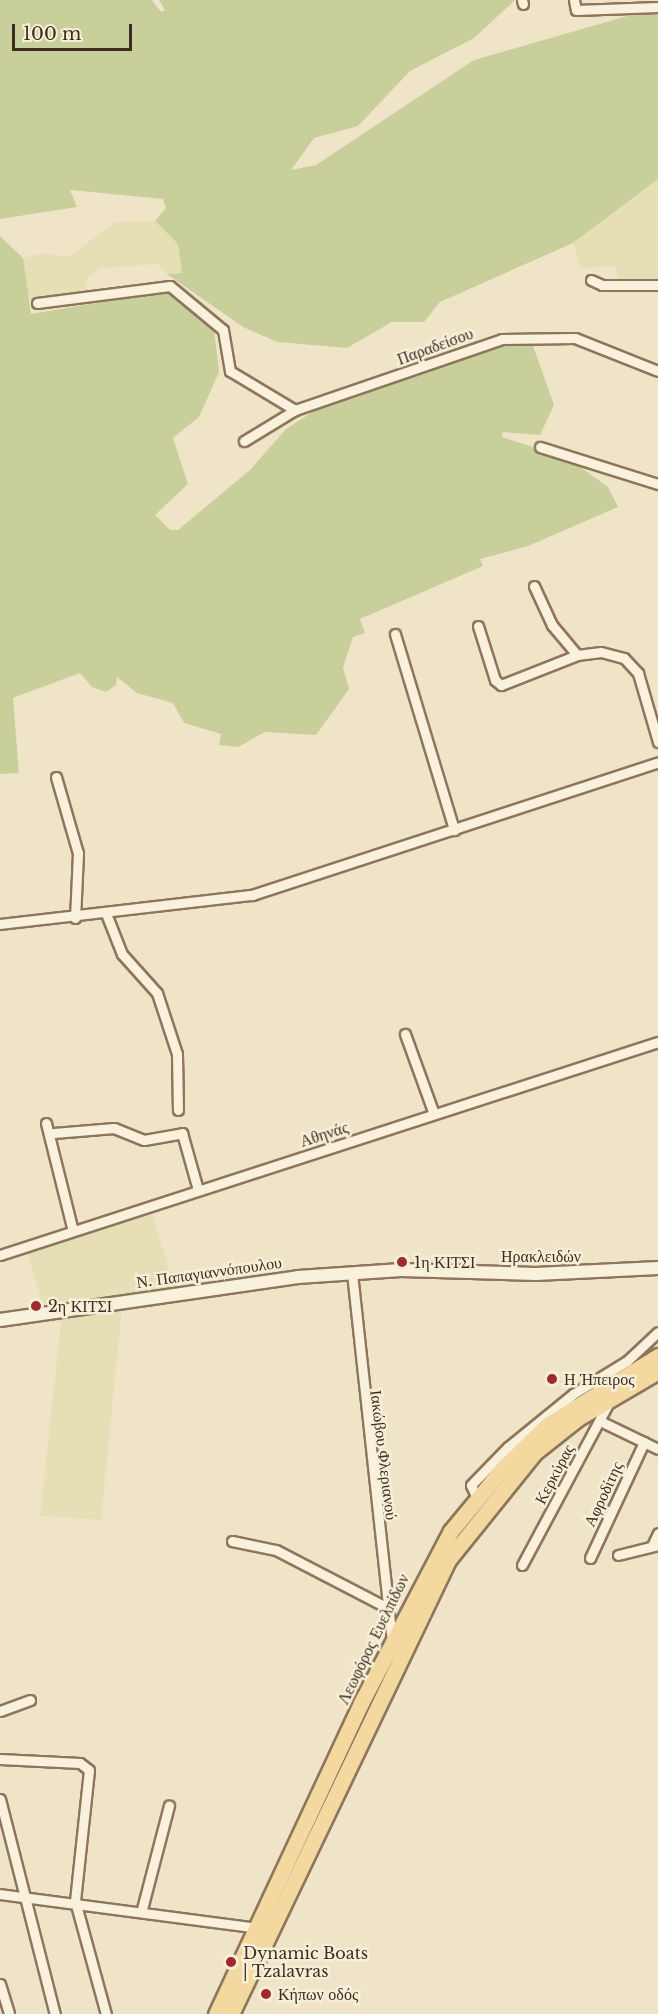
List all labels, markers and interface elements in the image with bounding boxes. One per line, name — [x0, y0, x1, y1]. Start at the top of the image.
scale bar — [15, 12, 135, 50]
text: 100 m — [23, 23, 81, 45]
street label: Παραδείσου — [394, 323, 476, 369]
street label: Αθηνάς — [297, 1117, 351, 1151]
street label: Ηρακλειδών — [501, 1246, 581, 1266]
street label: Ν. Παπαγιαννόπουλου — [135, 1252, 283, 1292]
place label: 1η ΚΙΤΣΙ — [414, 1252, 475, 1272]
marker: 1η ΚΙΤΣΙ — [395, 1255, 409, 1269]
place label: 2η ΚΙΤΣΙ — [48, 1296, 112, 1316]
marker: 2η ΚΙΤΣΙ — [29, 1299, 43, 1313]
place label: Η Ήπειρος — [564, 1369, 634, 1389]
marker: Η Ήπειρος — [545, 1372, 559, 1386]
street label: Ιακώβου Φλεριανού — [367, 1389, 401, 1521]
street label: Κερκύρας — [530, 1441, 578, 1507]
street label: Αφροδίτης — [580, 1458, 626, 1530]
street label: Λεωφόρος Ευελπίδων — [333, 1571, 413, 1707]
place label: Dynamic Boats | Tzalavras — [243, 1943, 368, 1981]
marker: Dynamic Boats | Tzalavras — [224, 1955, 238, 1969]
place label: Κήπων οδός — [278, 1984, 358, 2004]
marker: Κήπων οδός — [259, 1987, 273, 2001]

